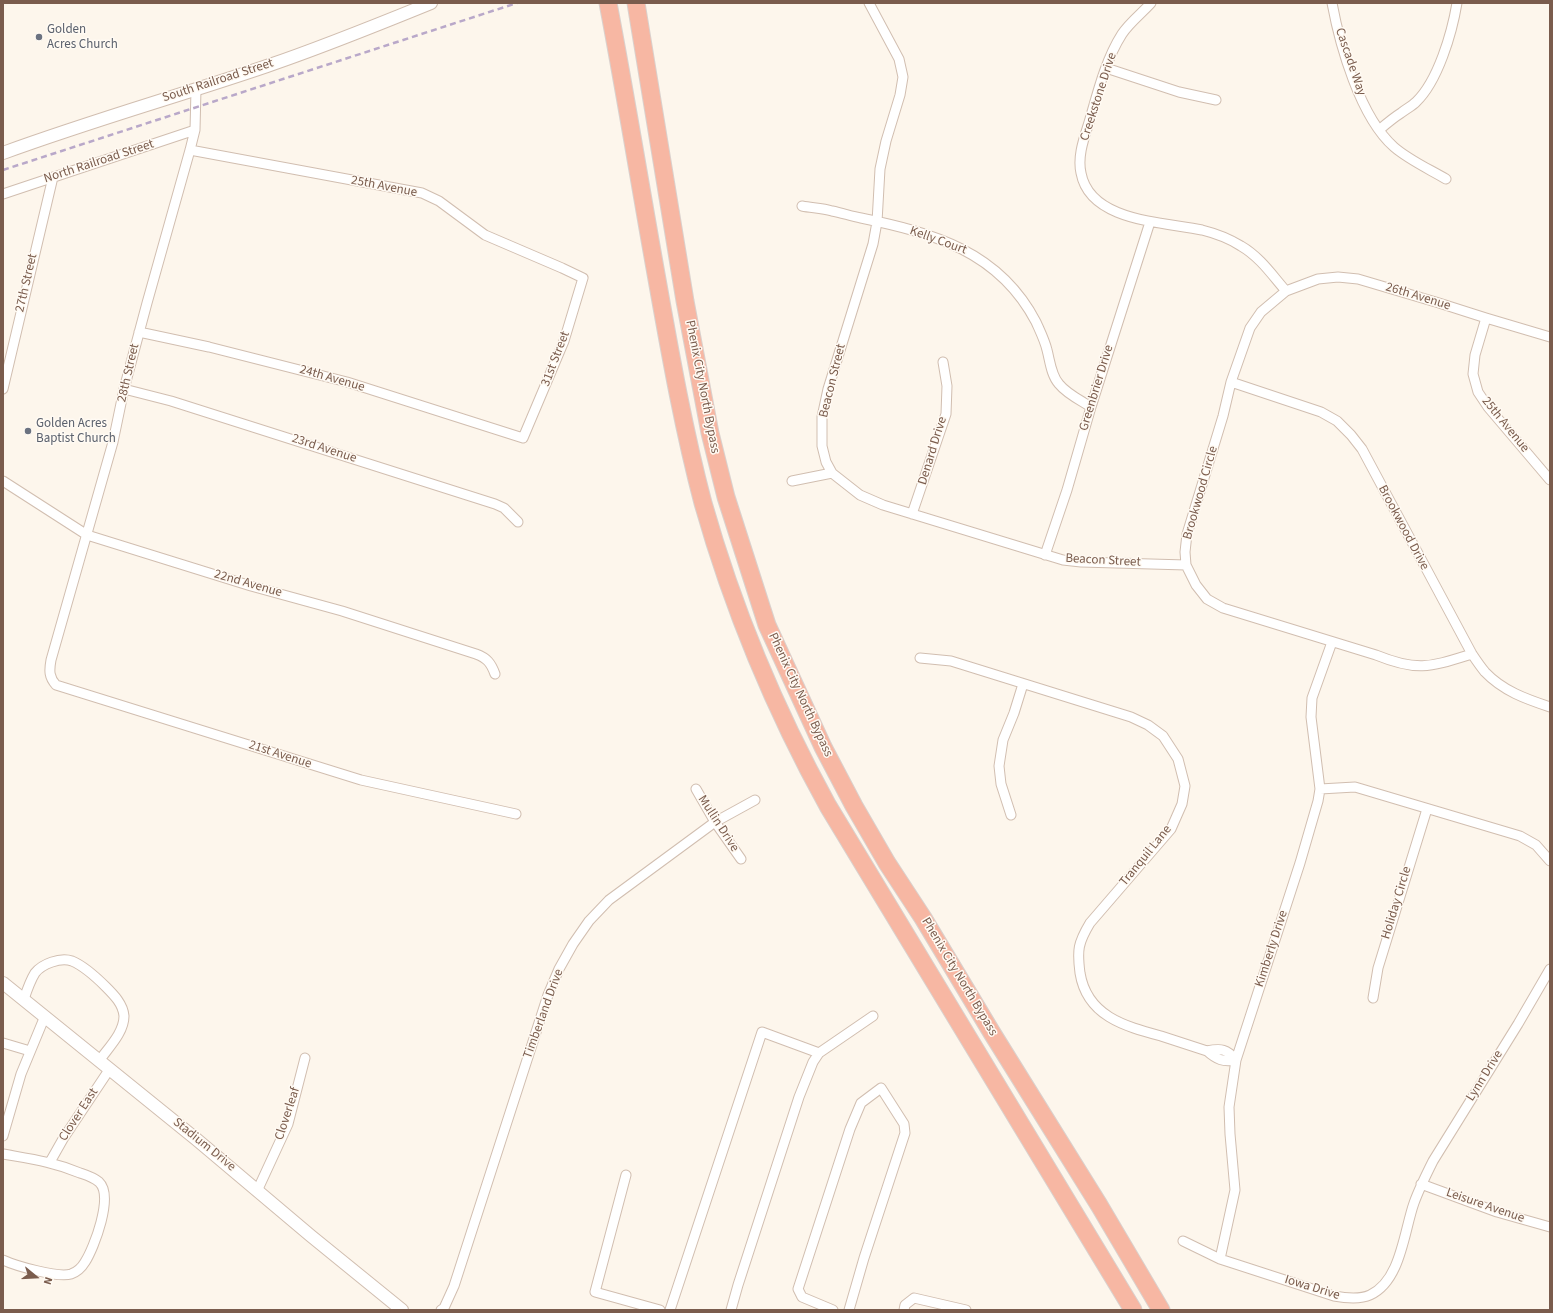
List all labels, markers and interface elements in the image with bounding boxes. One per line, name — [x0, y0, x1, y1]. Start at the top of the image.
place label: Golden Acres Church — [47, 22, 118, 53]
street label: Cascade Way — [1331, 26, 1369, 98]
marker: Golden Acres Church — [34, 32, 44, 42]
street label: Creekstone Drive — [1077, 51, 1121, 143]
street label: South Railroad Street — [161, 56, 275, 106]
street label: North Railroad Street — [42, 137, 156, 187]
street label: 25th Avenue — [350, 173, 418, 201]
street label: Kelly Court — [907, 223, 969, 259]
street label: 27th Street — [13, 252, 41, 314]
street label: 26th Avenue — [1384, 280, 1452, 314]
street label: Phenix City North Bypass — [681, 319, 723, 455]
street label: 31st Street — [538, 329, 574, 389]
street label: 28th Street — [115, 342, 143, 404]
street label: Beacon Street — [816, 343, 850, 419]
street label: Greenbrier Drive — [1077, 343, 1117, 433]
street label: 24th Avenue — [298, 362, 366, 396]
street label: 25th Avenue — [1478, 394, 1532, 456]
street label: Denard Drive — [915, 415, 951, 487]
place label: Golden Acres Baptist Church — [36, 416, 116, 447]
marker: Golden Acres Baptist Church — [23, 426, 33, 436]
street label: 23rd Avenue — [290, 431, 358, 467]
street label: Brookwood Circle — [1180, 444, 1222, 542]
street label: Brookwood Drive — [1374, 483, 1432, 573]
street label: Beacon Street — [1065, 551, 1141, 571]
street label: 22nd Avenue — [212, 567, 284, 601]
street label: Phenix City North Bypass — [764, 630, 836, 760]
street label: 21st Avenue — [247, 738, 313, 772]
street label: Mullin Drive — [694, 793, 742, 855]
street label: Tranquil Lane — [1117, 822, 1175, 890]
street label: Holiday Circle — [1379, 865, 1415, 941]
street label: Kimberly Drive — [1252, 909, 1292, 989]
street label: Phenix City North Bypass — [917, 915, 1001, 1039]
street label: Timberland Drive — [521, 967, 567, 1061]
street label: Lynn Drive — [1463, 1048, 1507, 1104]
street label: Clover East — [56, 1085, 102, 1145]
street label: Cloverleaf — [272, 1086, 304, 1142]
street label: Stadium Drive — [169, 1115, 239, 1175]
street label: Leisure Avenue — [1444, 1185, 1526, 1227]
north arrow — [16, 1257, 56, 1297]
street label: Iowa Drive — [1282, 1272, 1342, 1304]
text: N — [40, 1275, 56, 1287]

